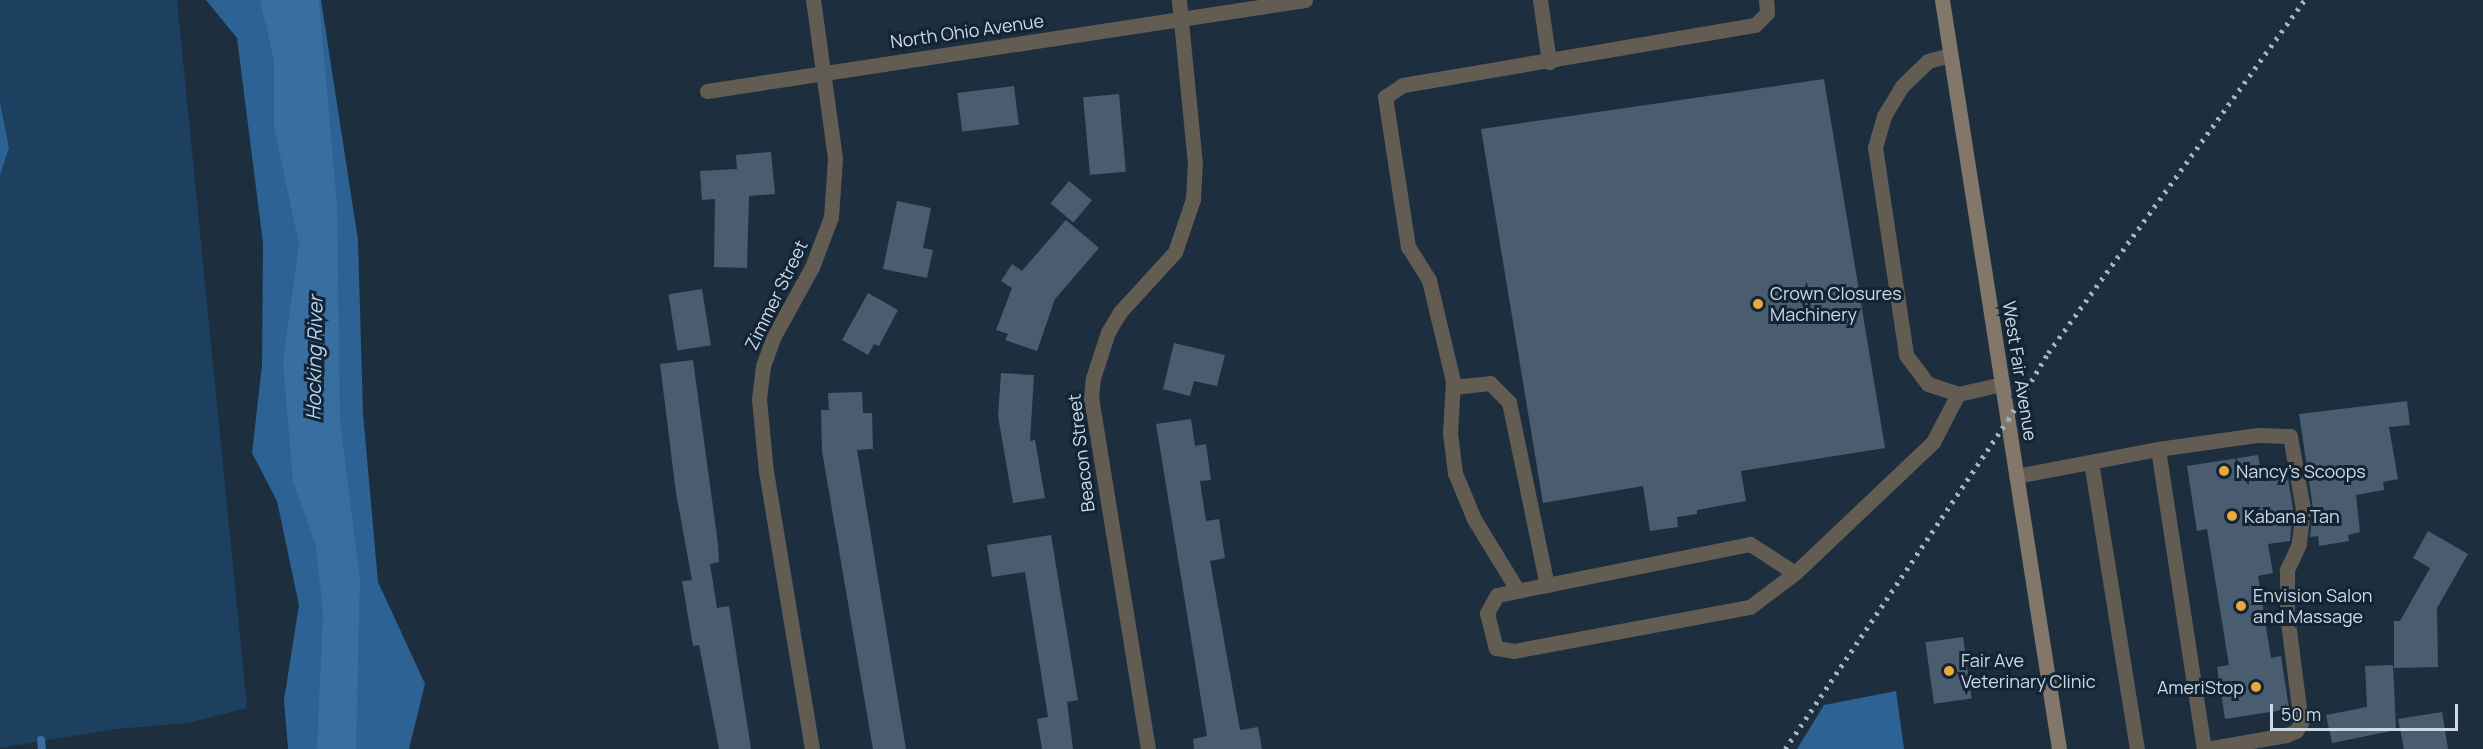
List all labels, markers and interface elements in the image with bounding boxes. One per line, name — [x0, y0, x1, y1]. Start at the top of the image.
street label: North Ohio Avenue — [889, 10, 1045, 52]
street label: Zimmer Street — [740, 237, 812, 353]
place label: Crown Closures Machinery — [1770, 283, 1902, 326]
water label: Hocking River — [301, 295, 327, 421]
marker: Crown Closures Machinery — [1751, 297, 1765, 311]
street label: West Fair Avenue — [1998, 300, 2042, 442]
street label: Beacon Street — [1063, 393, 1099, 513]
place label: Nancy's Scoops — [2236, 460, 2366, 482]
marker: Nancy's Scoops — [2217, 464, 2231, 478]
place label: Kabana Tan — [2244, 505, 2340, 527]
marker: Kabana Tan — [2225, 509, 2239, 523]
place label: Envision Salon and Massage — [2253, 585, 2373, 628]
marker: Envision Salon and Massage — [2234, 599, 2248, 613]
place label: Fair Ave Veterinary Clinic — [1961, 650, 2096, 692]
marker: Fair Ave Veterinary Clinic — [1942, 664, 1956, 678]
place label: AmeriStop — [2157, 676, 2244, 698]
marker: AmeriStop — [2249, 680, 2263, 694]
scale bar — [2273, 692, 2460, 730]
text: 50 m — [2281, 702, 2321, 726]

